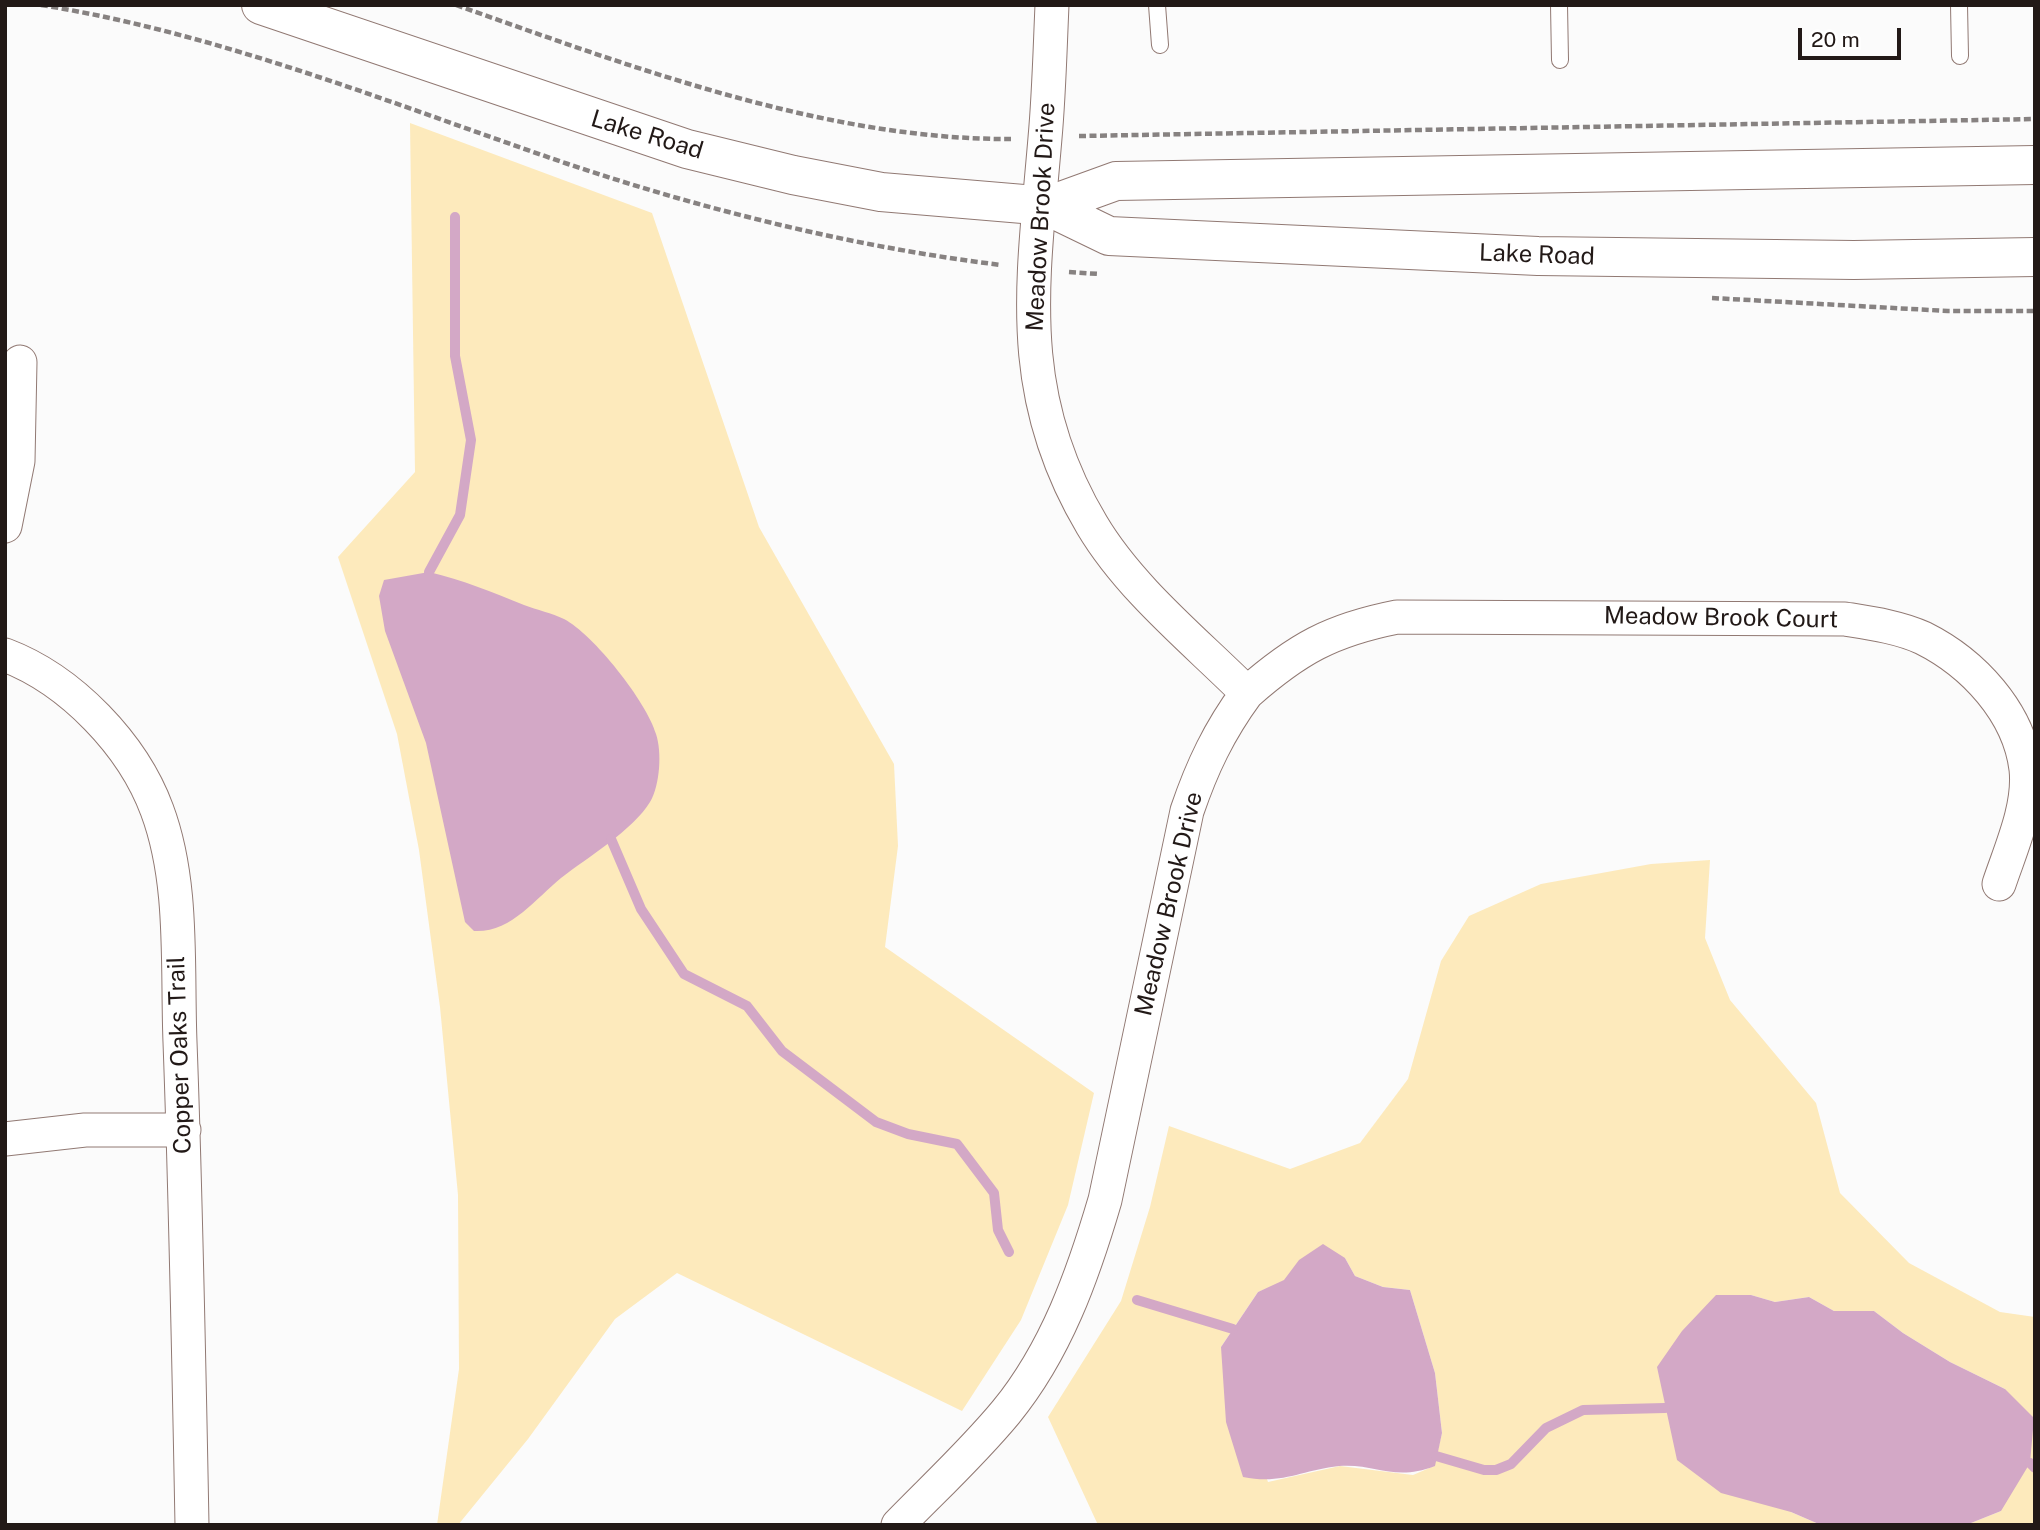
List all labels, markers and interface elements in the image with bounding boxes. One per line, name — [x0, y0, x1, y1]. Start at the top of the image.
scale bar — [1802, 14, 1905, 58]
text: 20 m — [1811, 27, 1860, 52]
street label: Meadow Brook Drive — [1021, 102, 1061, 332]
street label: Lake Road — [587, 104, 707, 166]
street label: Lake Road — [1479, 239, 1595, 271]
street label: Meadow Brook Court — [1604, 602, 1838, 634]
street label: Meadow Brook Drive — [1129, 789, 1209, 1019]
street label: Copper Oaks Trail — [162, 955, 198, 1155]

